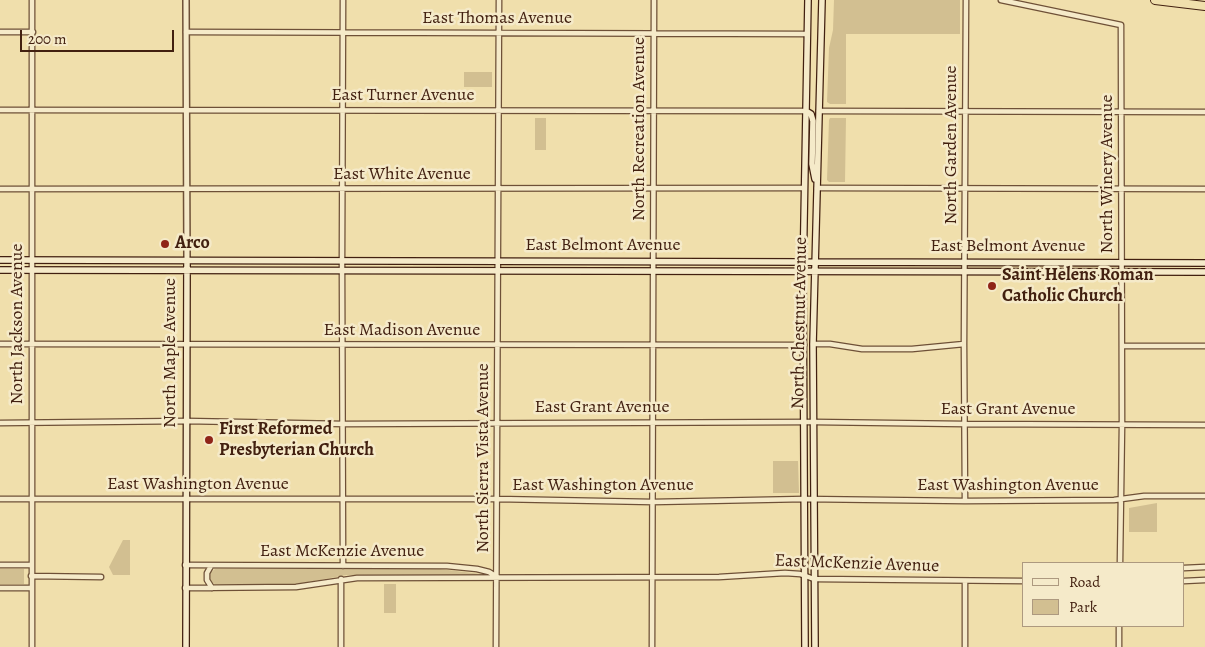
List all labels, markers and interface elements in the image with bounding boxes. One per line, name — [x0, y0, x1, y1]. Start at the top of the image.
street label: East Thomas Avenue — [422, 8, 572, 30]
scale bar — [22, 20, 176, 52]
text: 200 m — [28, 29, 67, 49]
street label: North Recreation Avenue — [629, 37, 651, 221]
street label: North Garden Avenue — [941, 65, 963, 225]
street label: East Turner Avenue — [331, 85, 475, 107]
street label: North Winery Avenue — [1097, 95, 1119, 253]
street label: East White Avenue — [333, 164, 471, 186]
place label: Arco — [175, 233, 210, 255]
street label: East Belmont Avenue — [525, 235, 681, 257]
street label: East Belmont Avenue — [930, 236, 1086, 258]
street label: North Chestnut Avenue — [788, 237, 812, 409]
marker: Arco — [159, 238, 171, 250]
street label: North Jackson Avenue — [7, 243, 29, 405]
place label: Saint Helens Roman Catholic Church — [1002, 265, 1154, 308]
street label: North Maple Avenue — [160, 278, 182, 428]
marker: Saint Helens Roman Catholic Church — [986, 280, 998, 292]
street label: East Madison Avenue — [324, 320, 480, 342]
street label: North Sierra Vista Avenue — [473, 363, 495, 553]
street label: East Grant Avenue — [534, 397, 670, 419]
street label: East Grant Avenue — [940, 399, 1076, 421]
place label: First Reformed Presbyterian Church — [219, 419, 374, 462]
marker: First Reformed Presbyterian Church — [203, 434, 215, 446]
street label: East Washington Avenue — [107, 474, 289, 496]
street label: East Washington Avenue — [512, 475, 694, 497]
street label: East Washington Avenue — [917, 475, 1099, 497]
street label: East McKenzie Avenue — [260, 541, 424, 563]
street label: East McKenzie Avenue — [774, 550, 940, 578]
legend — [1022, 562, 1185, 627]
text: Road — [1069, 572, 1100, 592]
text: Park — [1069, 597, 1097, 617]

